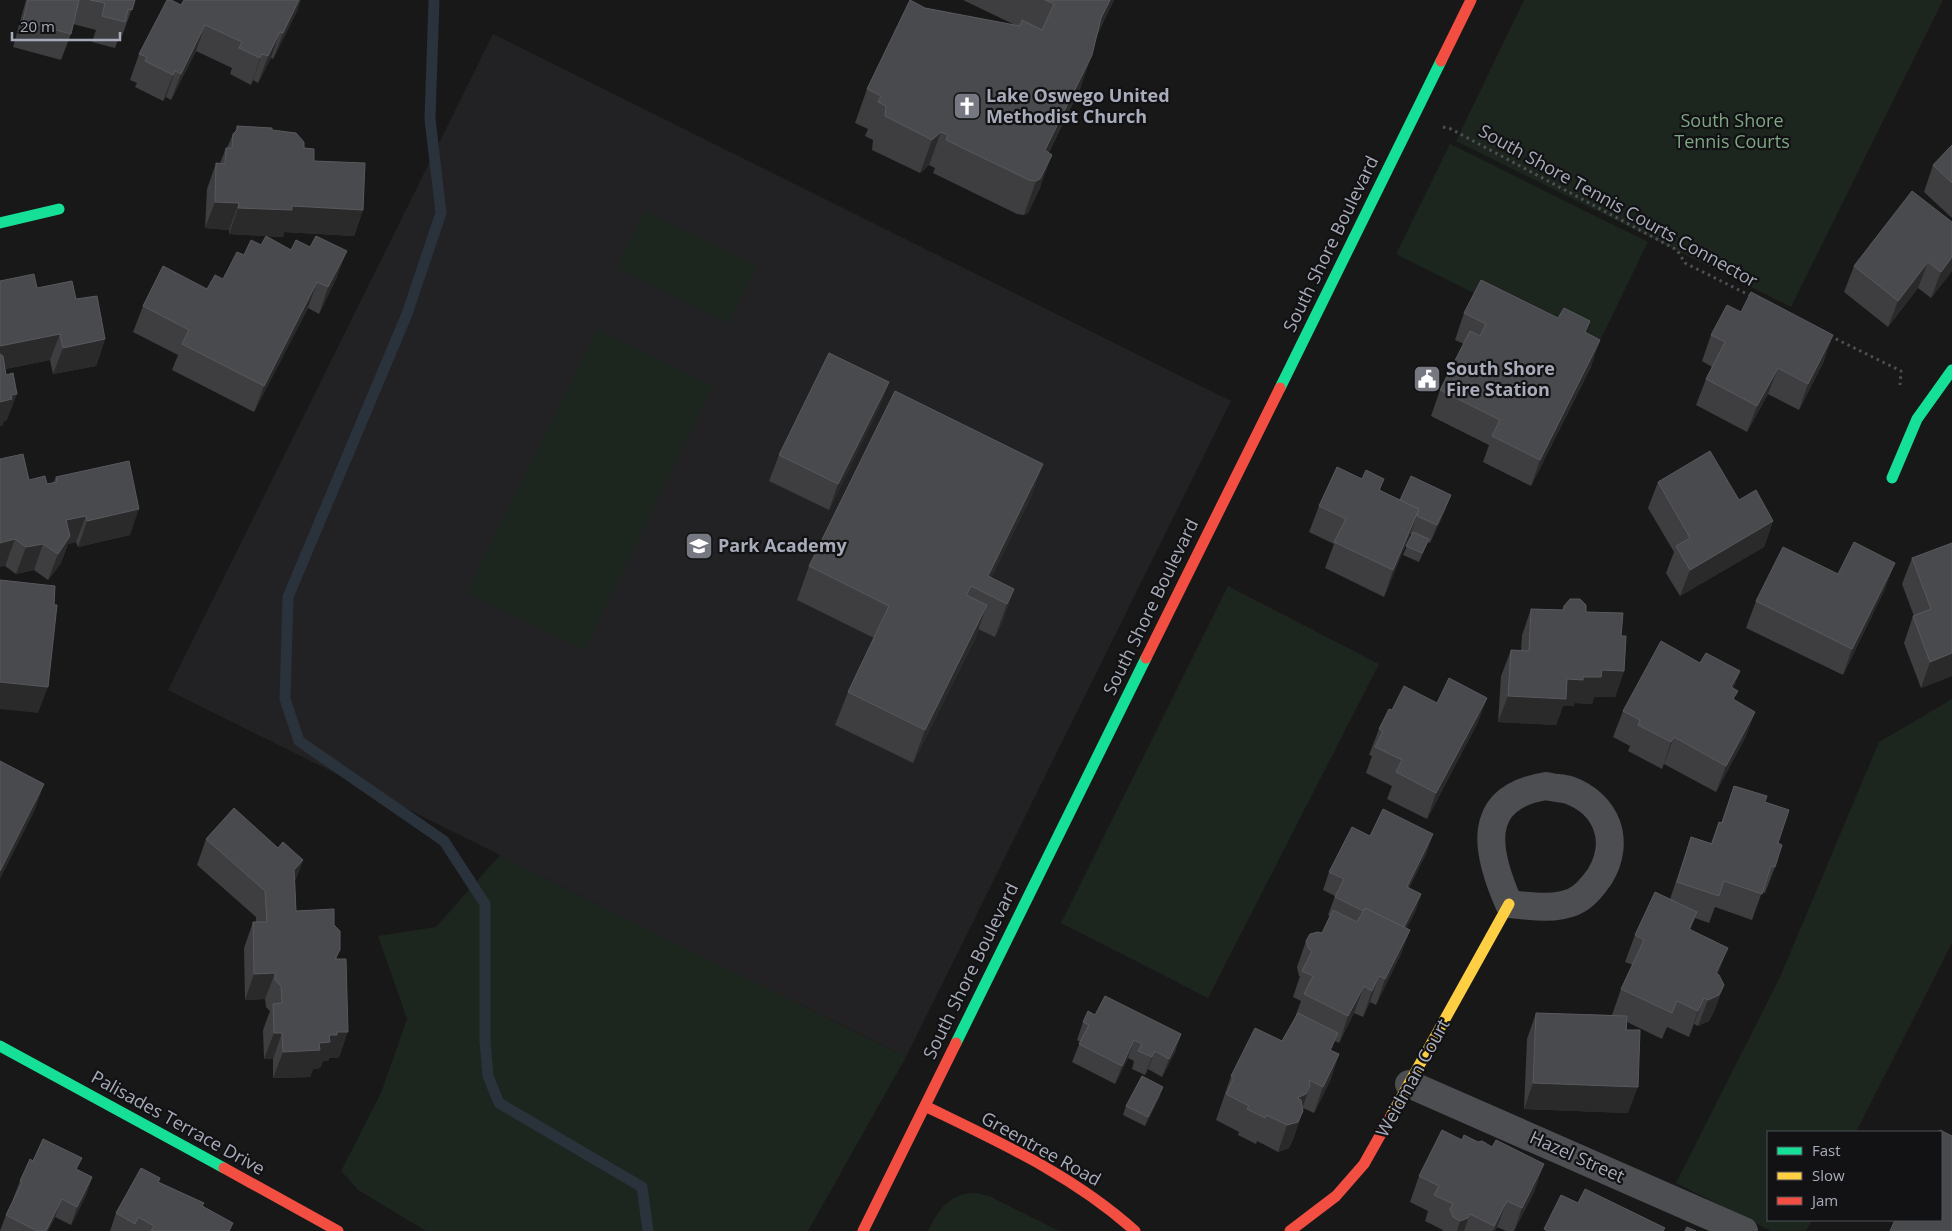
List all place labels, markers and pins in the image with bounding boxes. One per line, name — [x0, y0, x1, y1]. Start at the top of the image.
place label: Lake Oswego United Methodist Church — [986, 83, 1170, 128]
church icon: Lake Oswego United Methodist Church — [952, 91, 982, 121]
place label: South Shore Fire Station — [1446, 356, 1555, 401]
public building icon: South Shore Fire Station — [1412, 364, 1442, 394]
school or university icon: Park Academy — [684, 531, 714, 561]
place label: Park Academy — [718, 533, 847, 557]

